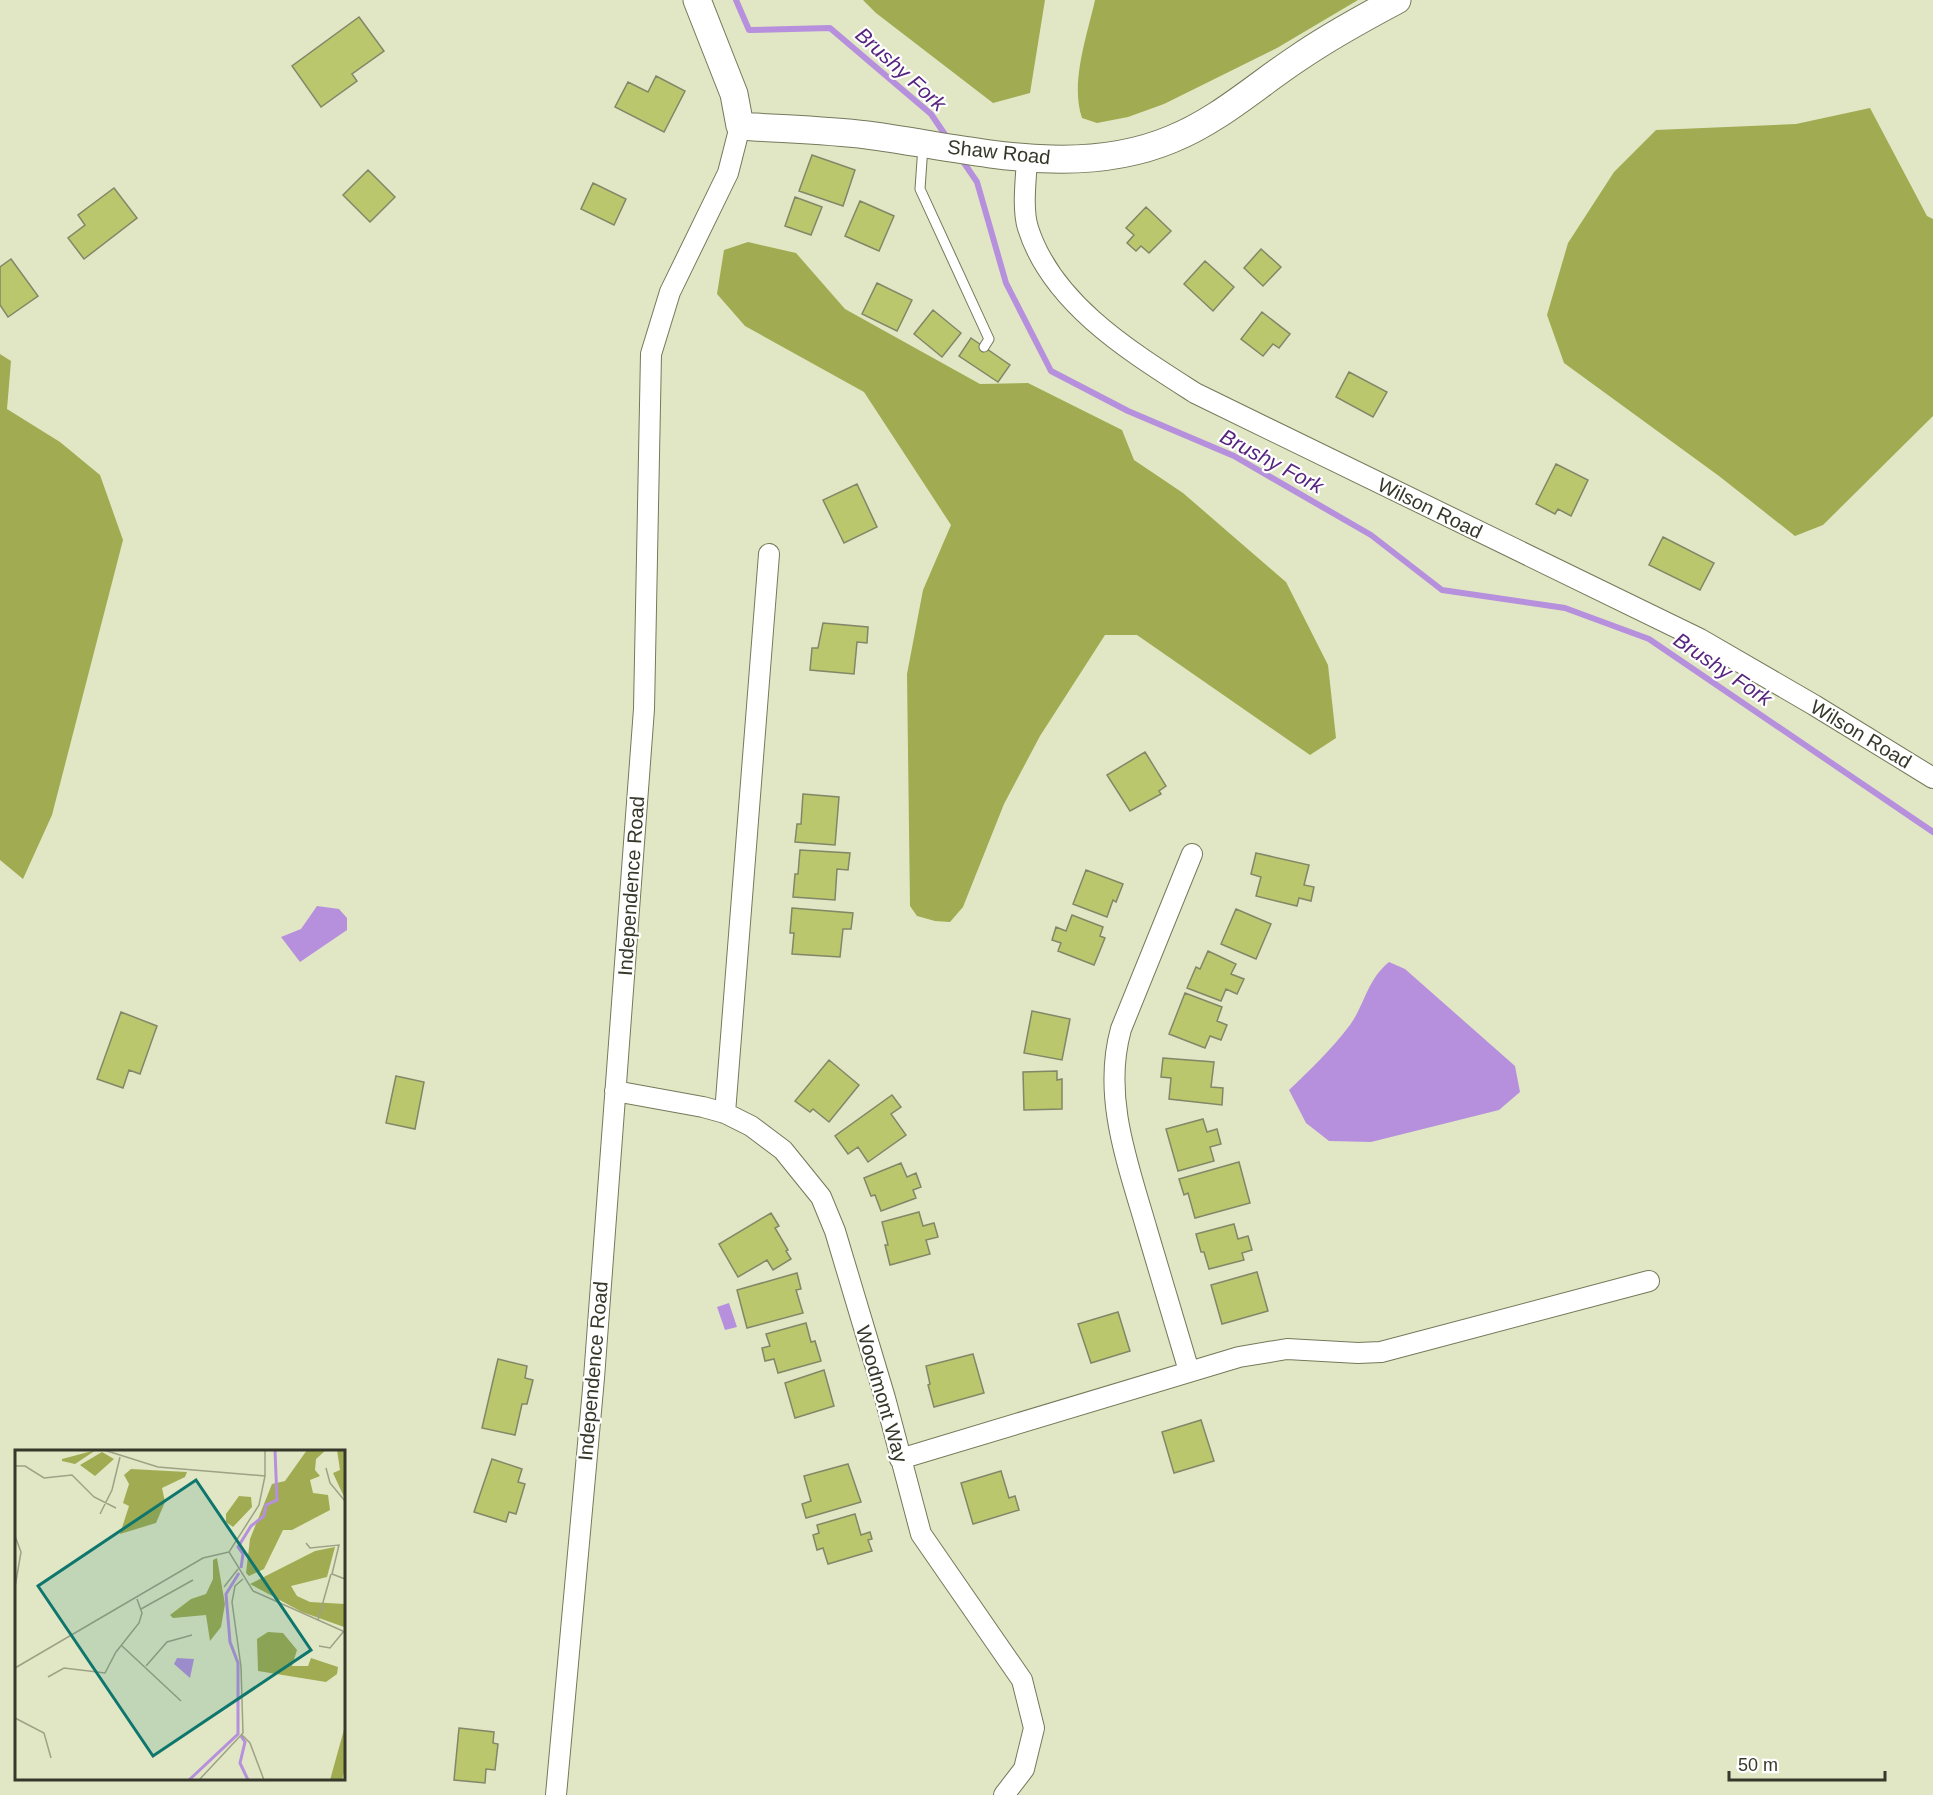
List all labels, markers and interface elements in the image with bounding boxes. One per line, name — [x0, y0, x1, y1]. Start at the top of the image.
water label: Brushy Fork — [851, 23, 952, 116]
street label: Shaw Road — [946, 136, 1052, 168]
water label: Brushy Fork — [1217, 424, 1329, 498]
street label: Wilson Road — [1374, 473, 1486, 543]
water label: Brushy Fork — [1670, 628, 1778, 711]
street label: Wilson Road — [1807, 695, 1915, 773]
street label: Independence Road — [614, 795, 648, 977]
street label: Independence Road — [574, 1280, 612, 1462]
street label: Woodmont Way — [852, 1323, 912, 1465]
inset map — [15, 1450, 345, 1780]
scale bar — [1729, 1744, 1885, 1782]
text: 50 m — [1738, 1755, 1778, 1775]

